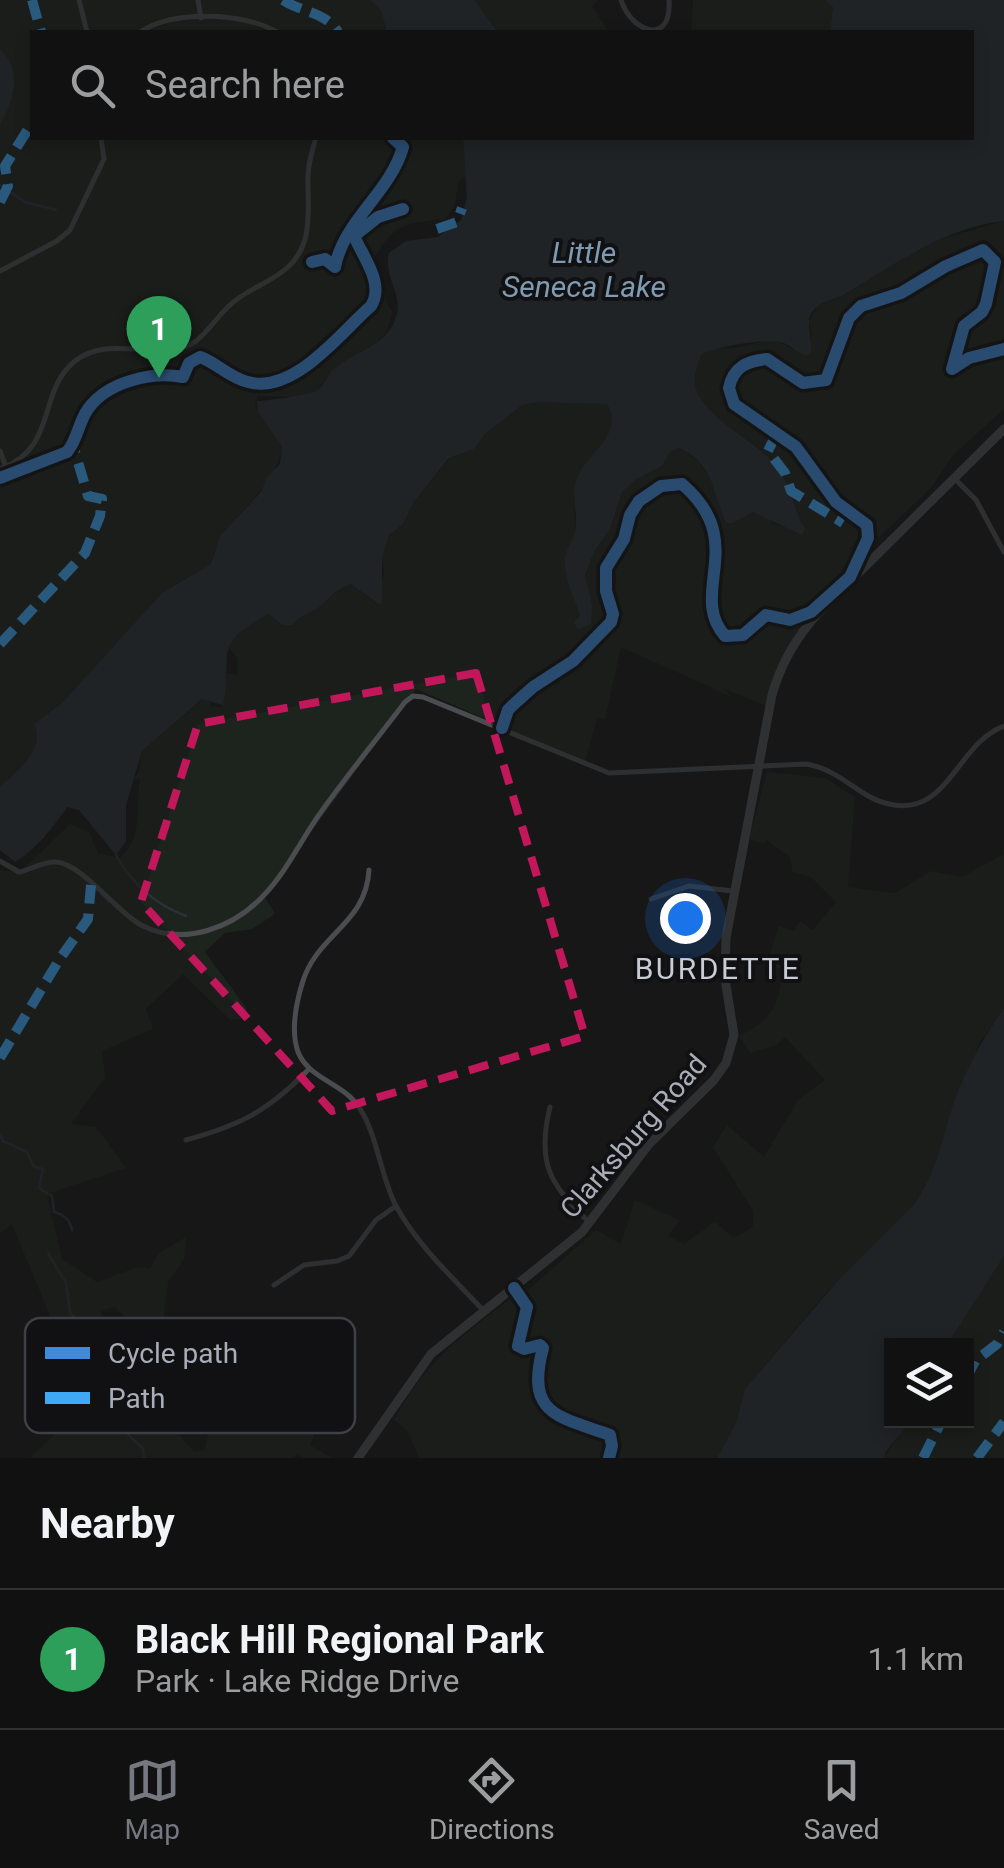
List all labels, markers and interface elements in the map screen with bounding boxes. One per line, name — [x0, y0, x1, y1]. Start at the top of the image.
search box — [30, 30, 974, 140]
icon: search — [65, 58, 120, 113]
text: Search here — [145, 63, 345, 107]
water label: Little Seneca Lake — [502, 235, 666, 304]
pin: 1 — [126, 296, 192, 378]
your location — [660, 893, 711, 944]
district label: BURDETTE — [635, 951, 801, 986]
street label: Clarksburg Road — [553, 1048, 713, 1225]
legend — [25, 1318, 355, 1433]
text: Cycle path — [108, 1337, 238, 1370]
map controls — [884, 1338, 974, 1428]
button: layers — [884, 1338, 974, 1428]
text: Path — [108, 1382, 165, 1415]
text: Nearby — [40, 1499, 175, 1548]
text: Black Hill Regional Park — [135, 1618, 544, 1662]
text: 1 — [63, 1640, 82, 1678]
text: 1.1 km — [867, 1640, 964, 1678]
text: Park · Lake Ridge Drive — [135, 1662, 459, 1700]
tab: Map — [125, 1753, 180, 1846]
tab: Directions — [429, 1753, 555, 1846]
tab: Saved — [804, 1753, 879, 1846]

